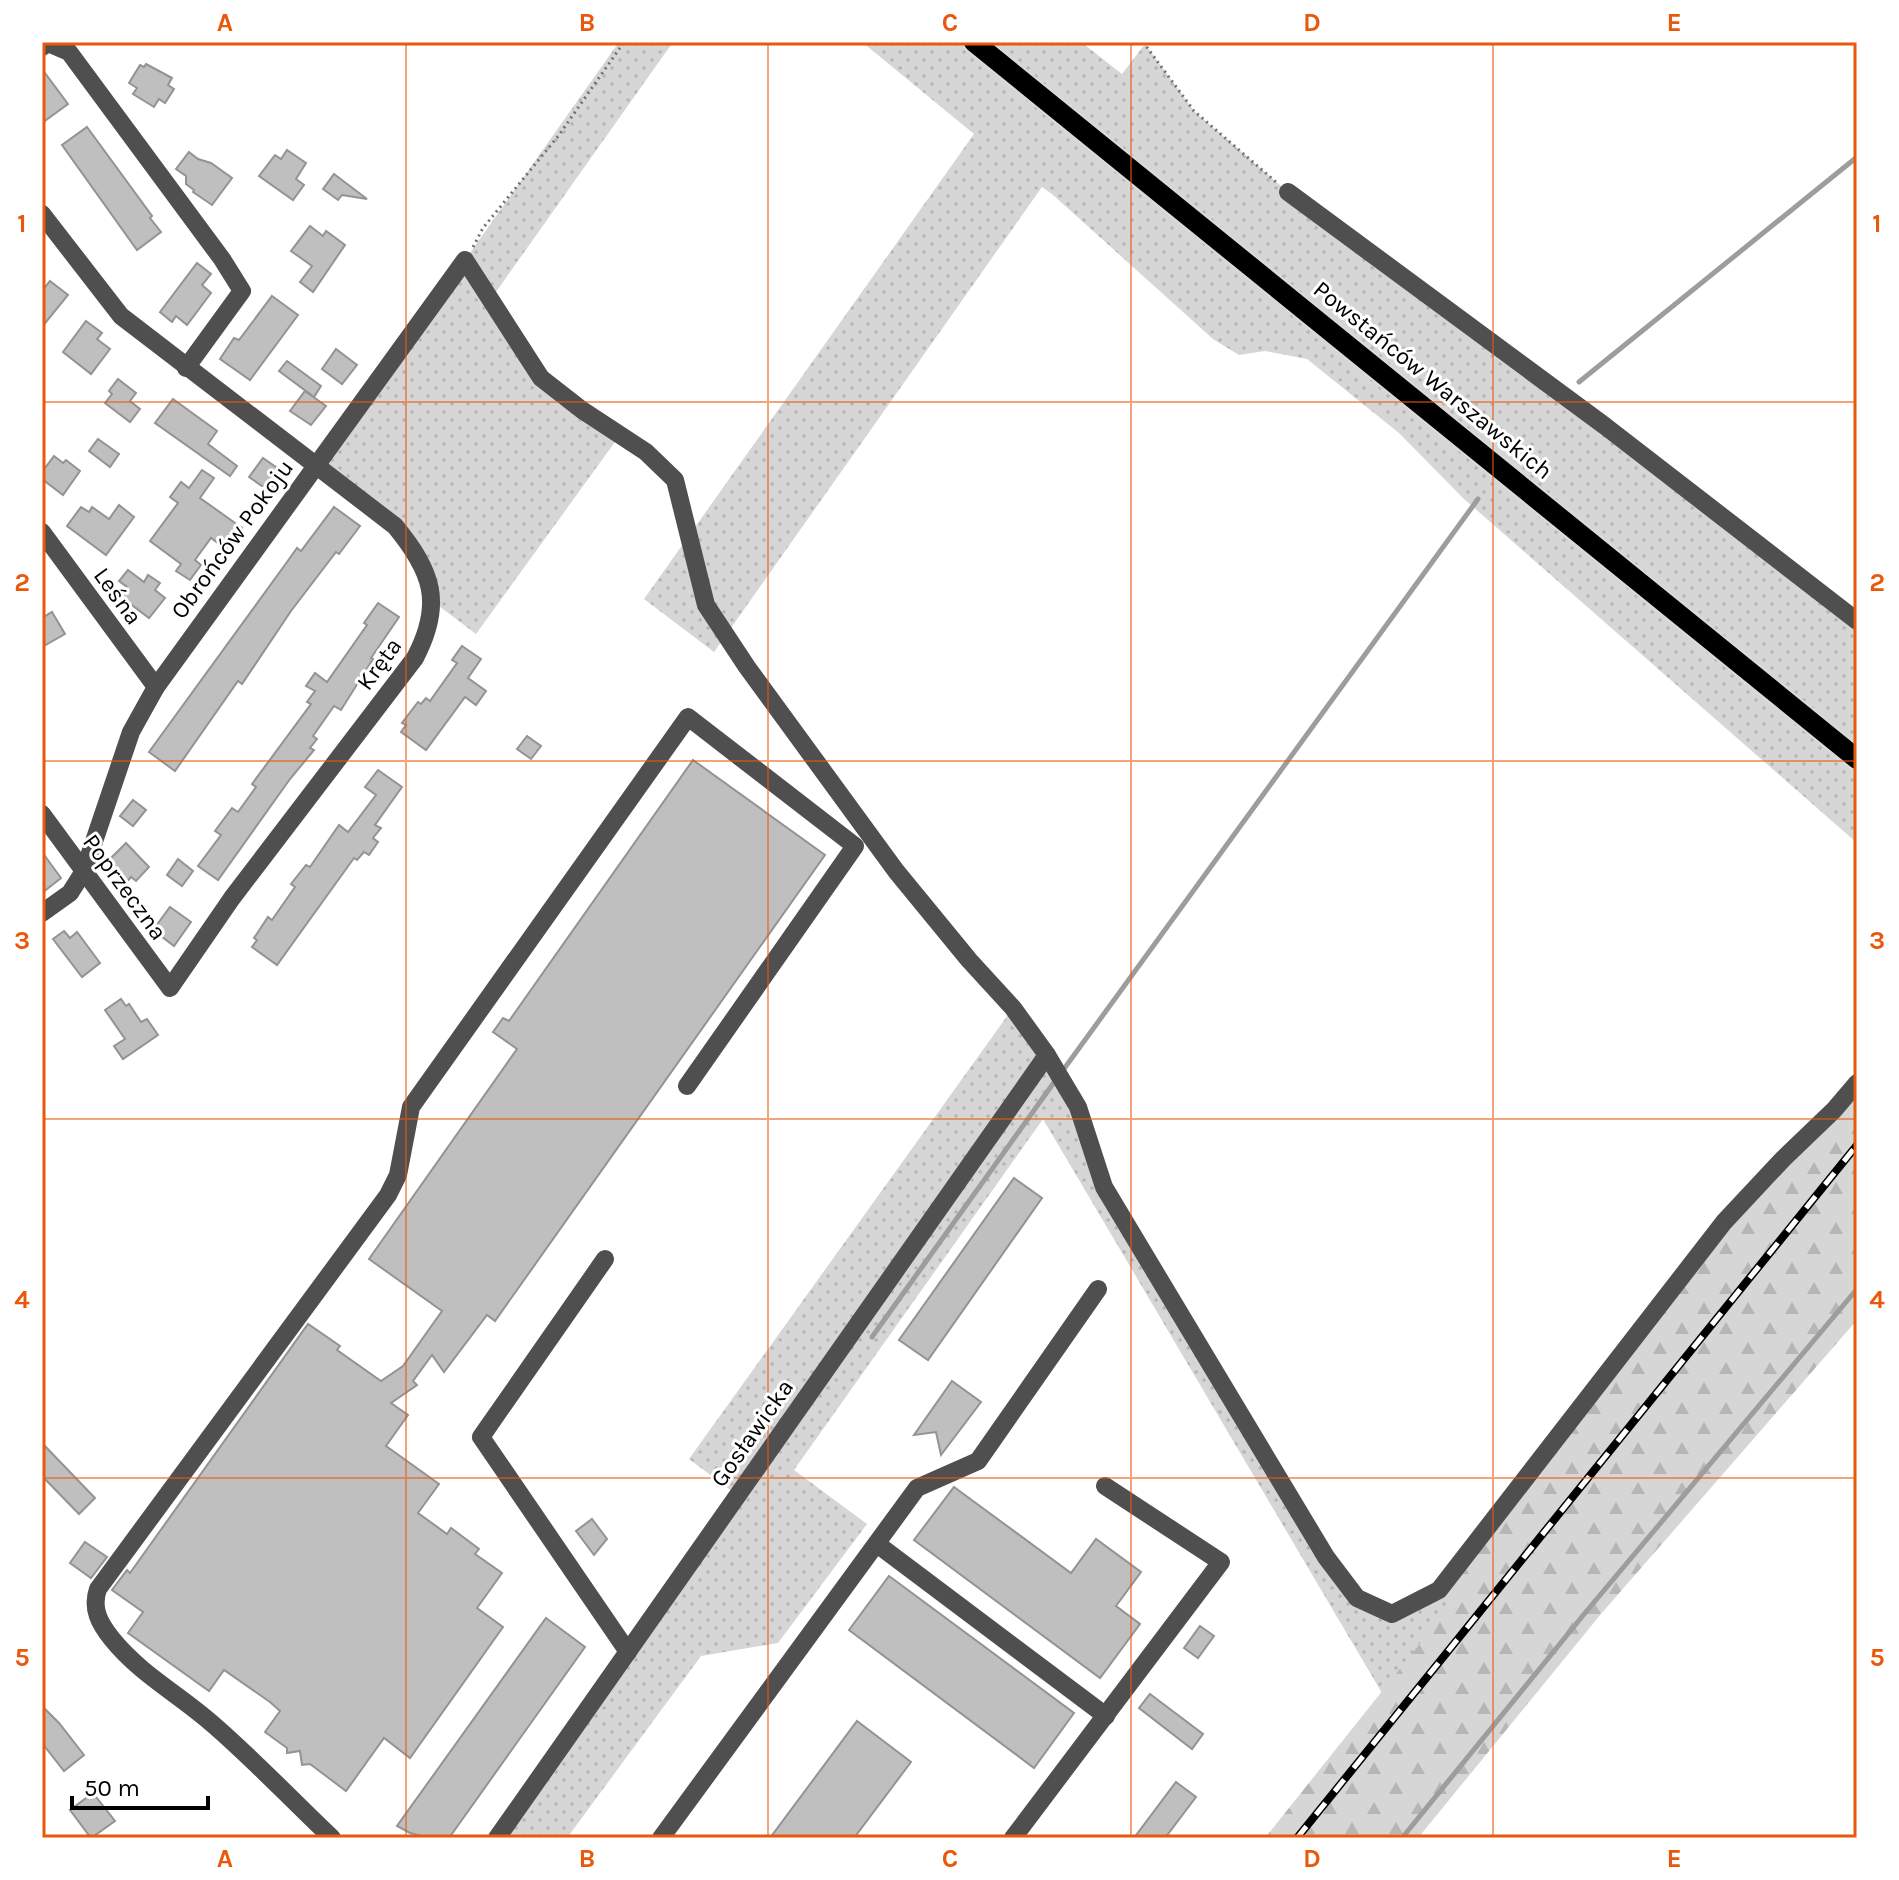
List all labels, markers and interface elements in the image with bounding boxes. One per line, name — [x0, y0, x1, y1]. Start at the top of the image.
text: A — [217, 7, 233, 38]
text: B — [579, 7, 595, 38]
text: C — [942, 7, 958, 38]
text: D — [1303, 7, 1321, 38]
text: E — [1666, 7, 1682, 38]
text: 1 — [17, 208, 27, 239]
text: 1 — [1872, 208, 1882, 239]
street label: Powstańców Warszawskich — [1308, 275, 1558, 485]
street label: Obrońców Pokoju — [165, 454, 299, 624]
street label: Leśna — [88, 562, 148, 630]
text: 2 — [14, 567, 30, 598]
text: 2 — [1869, 567, 1885, 598]
street label: Kręta — [351, 632, 407, 696]
street label: Poprzeczna — [77, 828, 173, 946]
text: 3 — [14, 925, 30, 956]
text: 3 — [1869, 925, 1885, 956]
text: 4 — [14, 1284, 30, 1315]
text: 4 — [1869, 1284, 1885, 1315]
street label: Gosławicka — [705, 1374, 799, 1492]
text: 5 — [14, 1642, 30, 1673]
text: 5 — [1869, 1642, 1885, 1673]
scale bar — [72, 1760, 208, 1810]
text: 50 m — [84, 1774, 140, 1802]
text: A — [217, 1843, 233, 1874]
text: B — [579, 1843, 595, 1874]
text: C — [942, 1843, 958, 1874]
text: D — [1303, 1843, 1321, 1874]
text: E — [1666, 1843, 1682, 1874]

